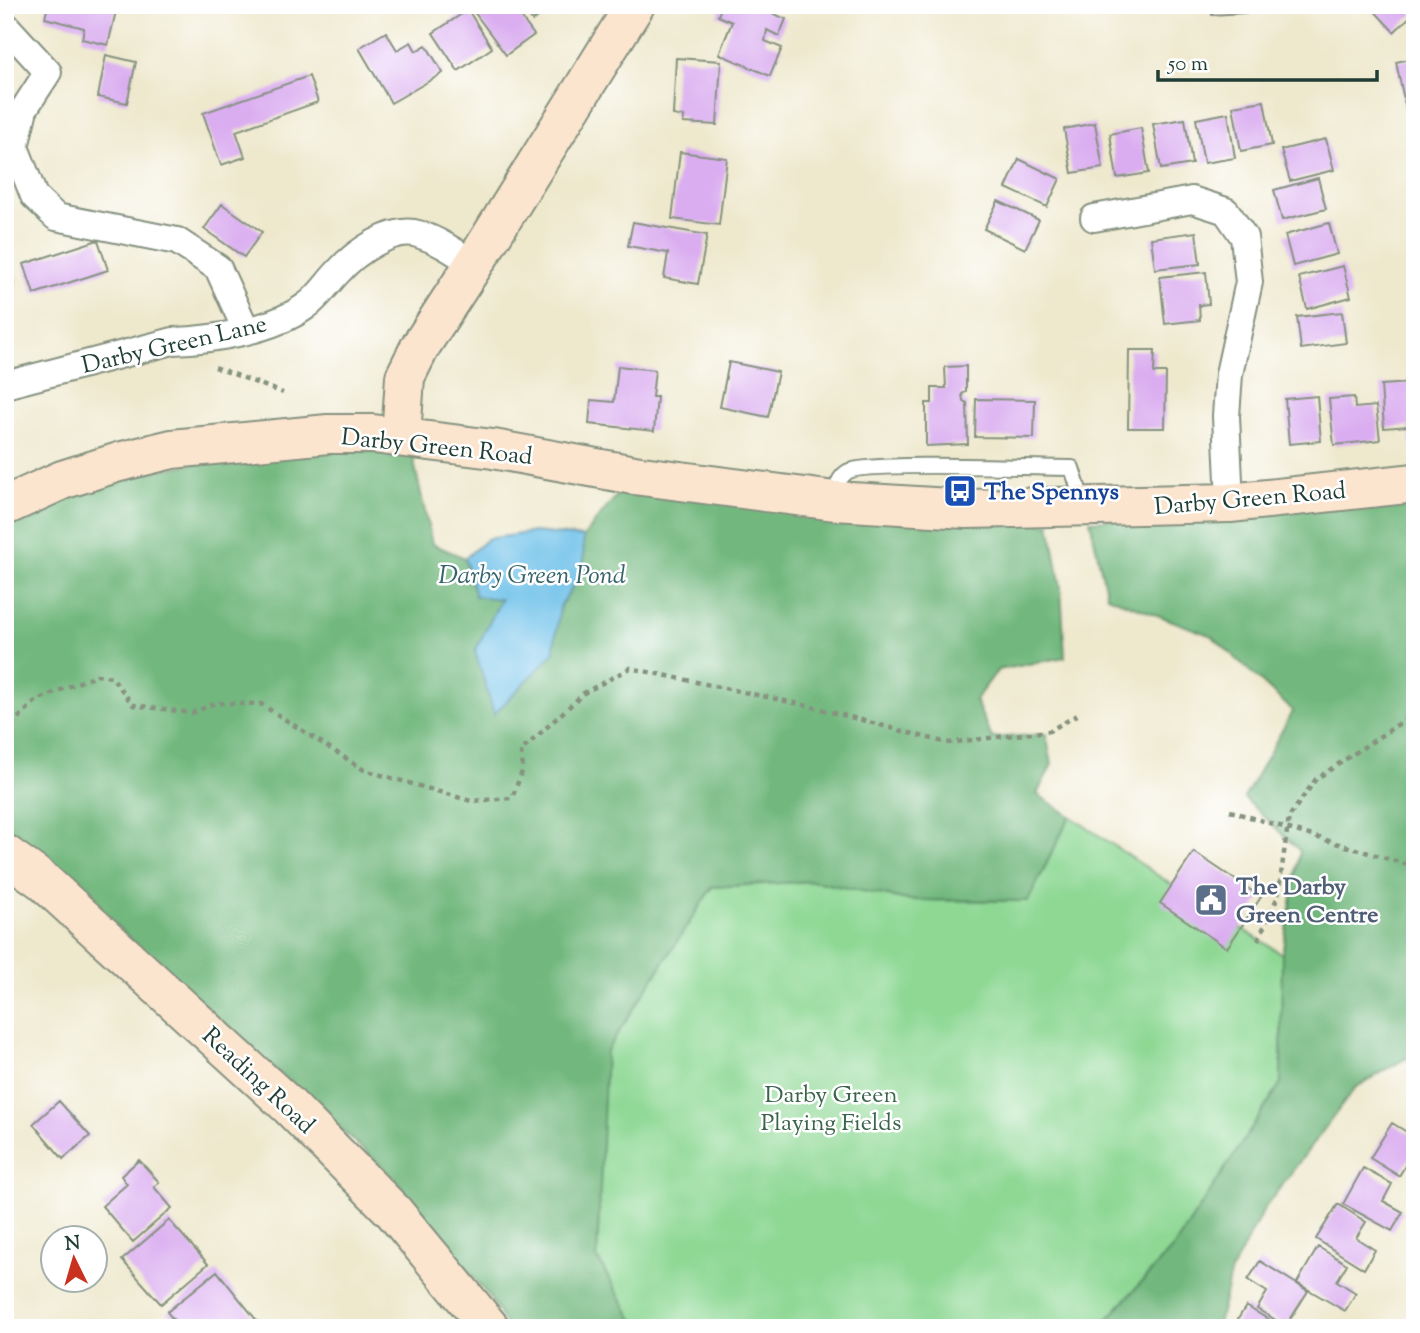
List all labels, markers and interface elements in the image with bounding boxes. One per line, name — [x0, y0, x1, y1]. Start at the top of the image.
scale bar — [1158, 38, 1376, 82]
text: 50 m — [1167, 50, 1208, 80]
street label: Darby Green Lane — [79, 308, 270, 384]
street label: Darby Green Road — [339, 421, 535, 475]
bus stop icon: The Spennys — [941, 472, 979, 510]
street label: Darby Green Road — [1153, 475, 1348, 525]
place label: The Spennys — [984, 476, 1119, 510]
water label: Darby Green Pond — [438, 558, 626, 595]
place label: The Darby Green Centre — [1236, 871, 1379, 933]
public building icon: The Darby Green Centre — [1192, 881, 1230, 919]
street label: Reading Road — [194, 1020, 322, 1143]
park label: Darby Green Playing Fields — [761, 1079, 901, 1141]
north arrow — [38, 1224, 108, 1294]
text: N — [64, 1230, 81, 1259]

